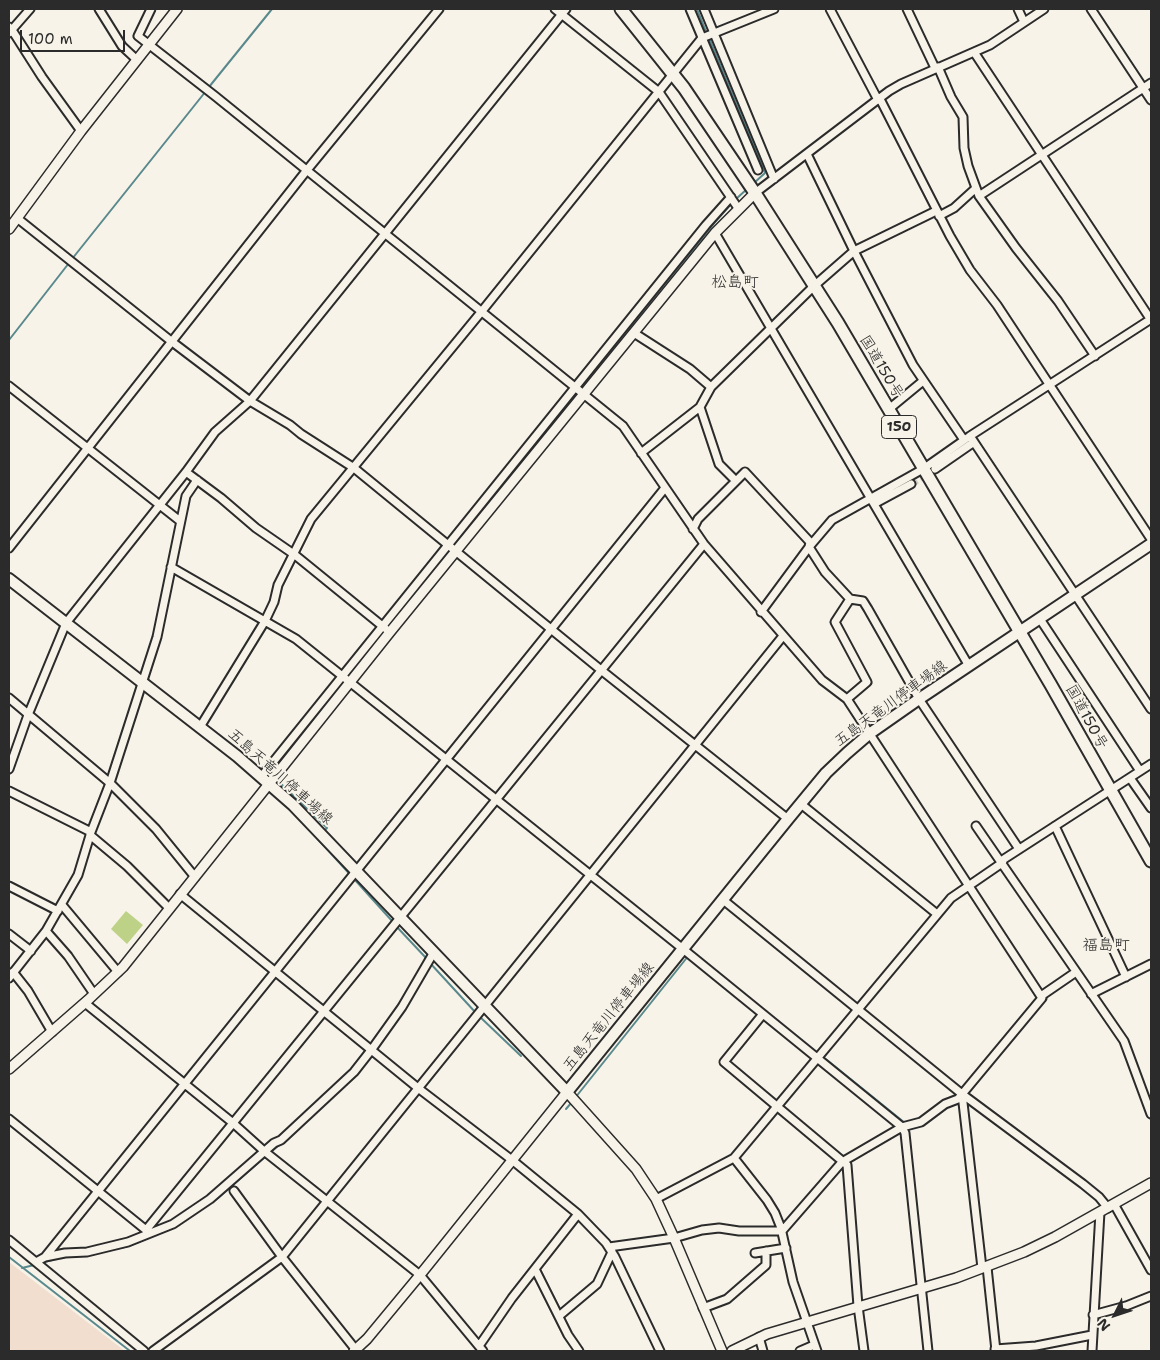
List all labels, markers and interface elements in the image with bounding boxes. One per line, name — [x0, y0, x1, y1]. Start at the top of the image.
scale bar — [22, 20, 128, 52]
text: 100 m — [28, 29, 73, 49]
district label: 松島町 — [711, 273, 759, 293]
street label: 国道150号 — [855, 332, 907, 402]
road number: 150 — [882, 416, 916, 438]
street label: 五島天竜川停車場線 — [831, 657, 951, 751]
street label: 国道150号 — [1061, 682, 1111, 752]
street label: 五島天竜川停車場線 — [224, 725, 336, 829]
district label: 福島町 — [1082, 936, 1130, 956]
street label: 五島天竜川停車場線 — [560, 959, 658, 1075]
north arrow — [1090, 1290, 1140, 1340]
text: N — [1093, 1315, 1114, 1335]

